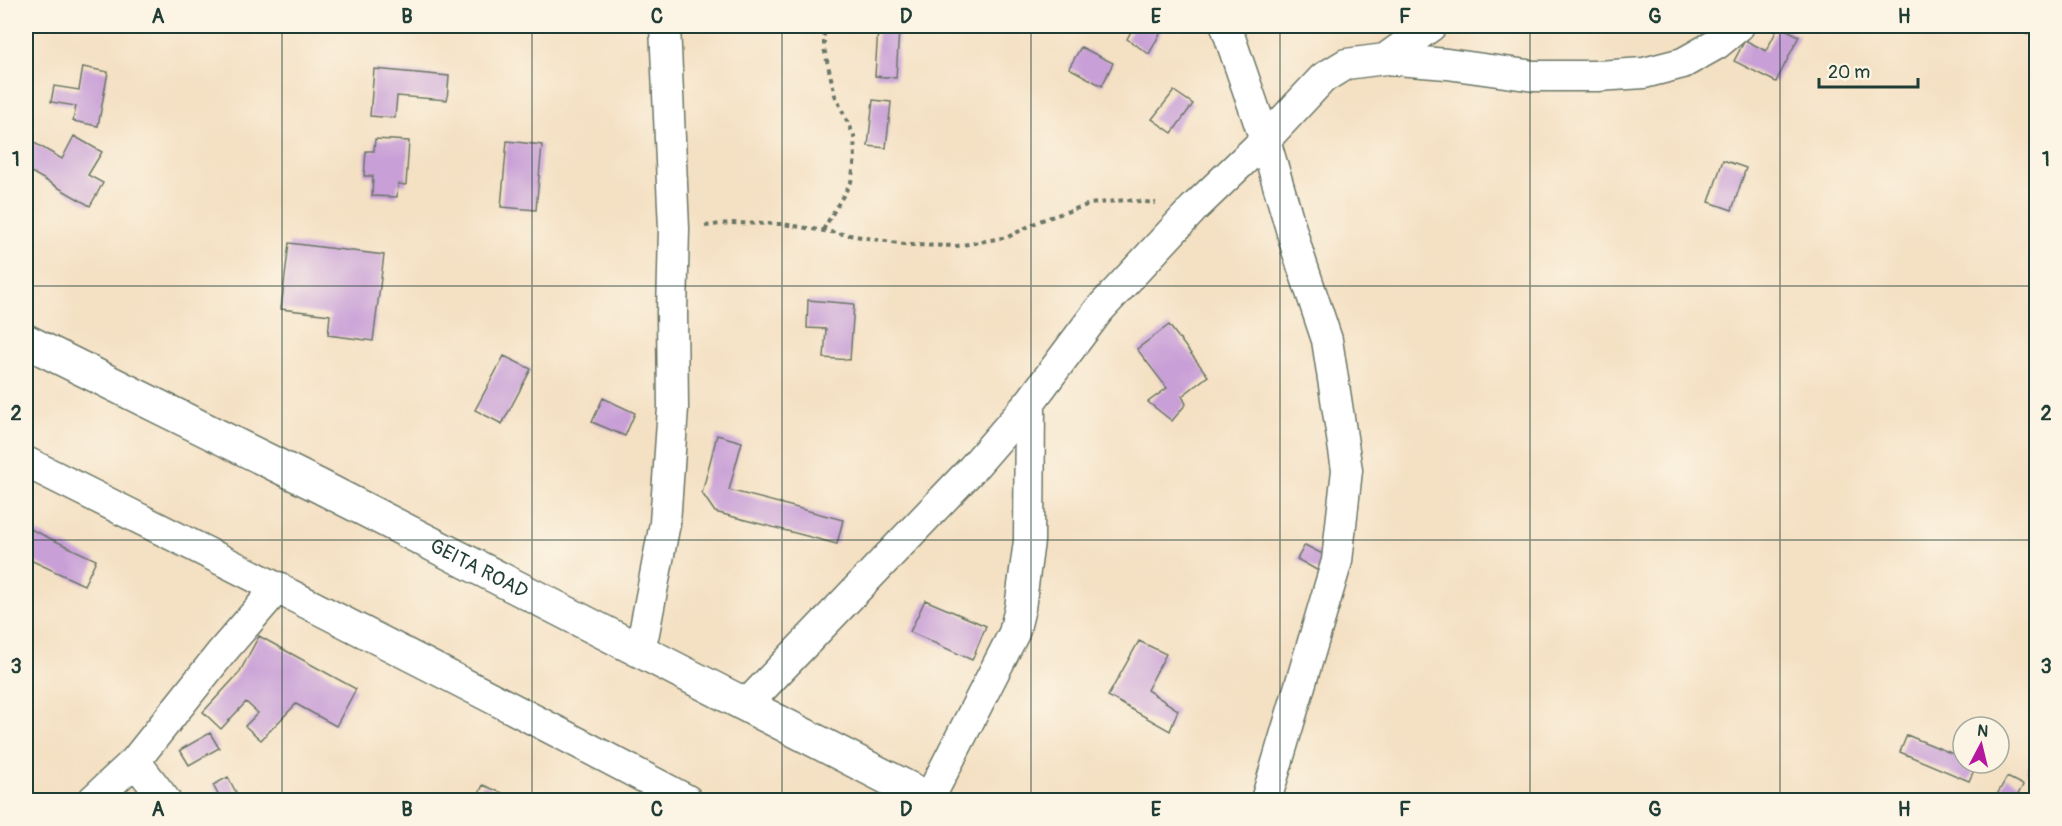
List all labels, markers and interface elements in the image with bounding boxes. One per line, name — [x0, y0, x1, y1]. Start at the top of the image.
text: A — [152, 4, 165, 29]
text: B — [401, 4, 413, 29]
text: C — [651, 4, 663, 29]
text: D — [900, 4, 913, 29]
text: E — [1151, 4, 1162, 29]
text: F — [1399, 4, 1411, 29]
text: G — [1648, 4, 1662, 29]
text: H — [1898, 4, 1911, 29]
scale bar — [1819, 51, 1918, 89]
text: 20 m — [1828, 61, 1870, 84]
text: 1 — [12, 147, 20, 172]
text: 1 — [2042, 147, 2050, 172]
text: 2 — [10, 401, 22, 426]
text: 2 — [2040, 401, 2052, 426]
street label: GEITA ROAD — [426, 533, 532, 604]
text: 3 — [10, 654, 22, 679]
text: 3 — [2040, 654, 2052, 679]
north arrow — [1951, 715, 2011, 775]
text: N — [1976, 721, 1989, 742]
text: A — [152, 797, 165, 822]
text: B — [401, 797, 413, 822]
text: C — [651, 797, 663, 822]
text: D — [900, 797, 913, 822]
text: E — [1151, 797, 1162, 822]
text: F — [1399, 797, 1411, 822]
text: G — [1648, 797, 1662, 822]
text: H — [1898, 797, 1911, 822]

